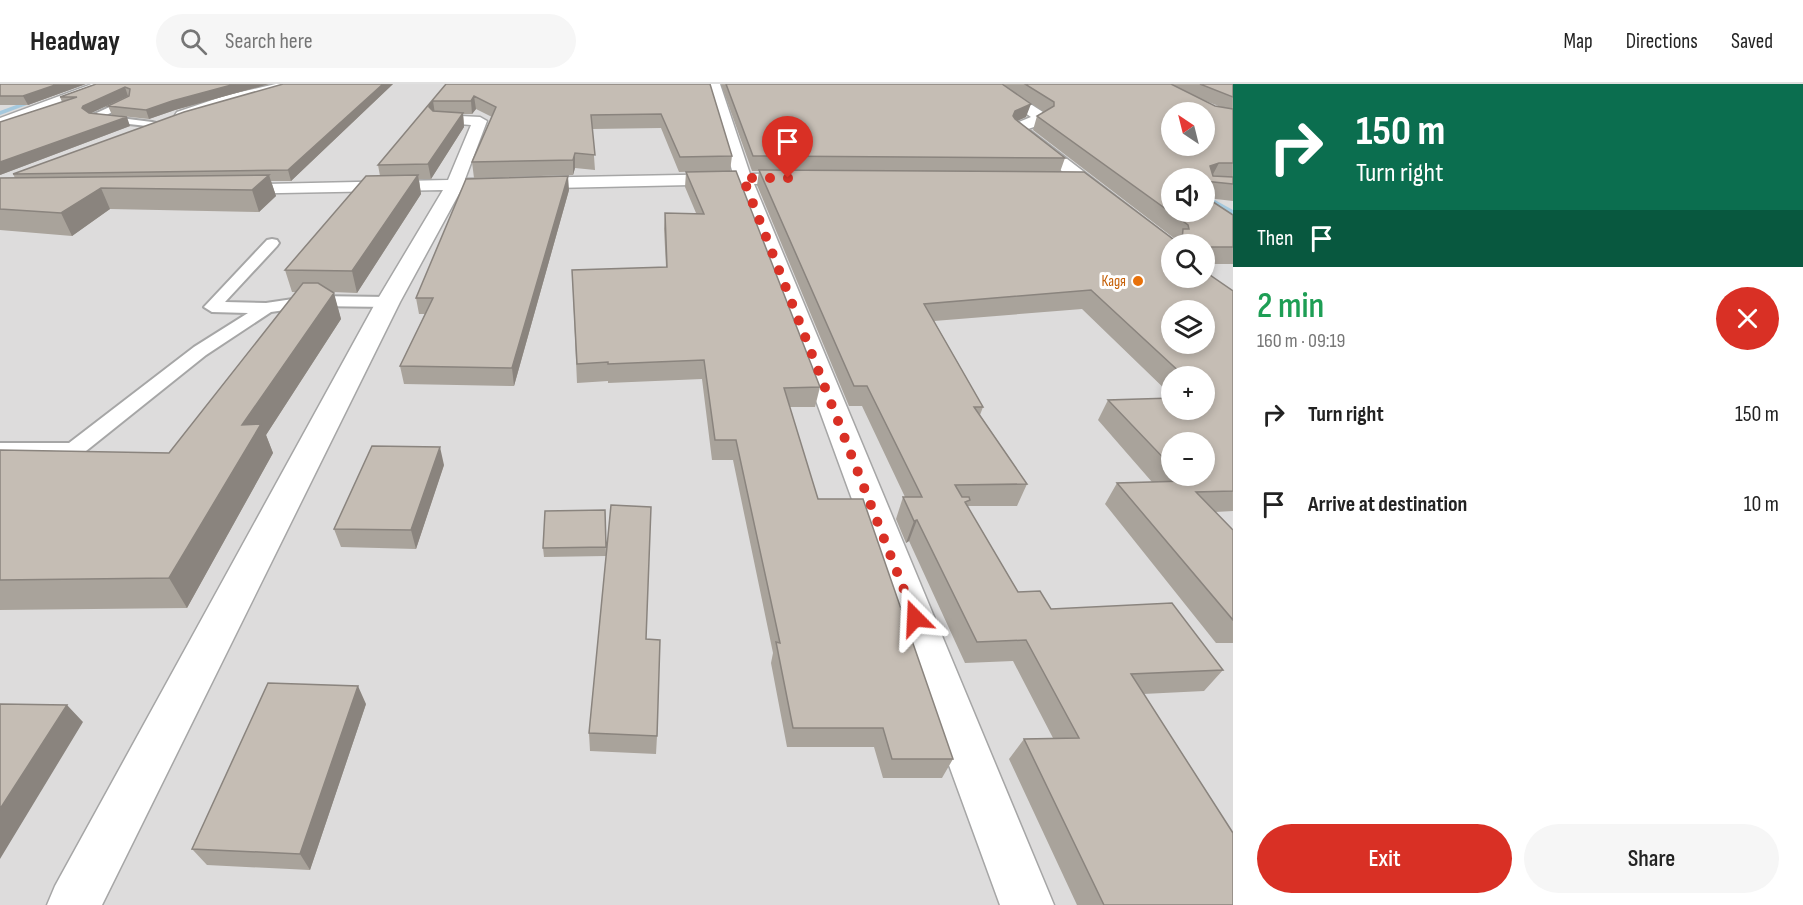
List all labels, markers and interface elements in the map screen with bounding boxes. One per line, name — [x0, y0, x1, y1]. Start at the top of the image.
search box — [156, 14, 576, 68]
text: Headway — [30, 25, 120, 58]
icon: search — [177, 25, 210, 58]
text: Search here — [225, 28, 312, 55]
text: Map — [1563, 29, 1593, 54]
text: Directions — [1626, 29, 1698, 54]
text: Saved — [1731, 29, 1773, 54]
north arrow — [1161, 102, 1215, 156]
map controls — [1161, 102, 1215, 486]
text: 150 m — [1356, 106, 1445, 157]
icon: right — [1257, 108, 1335, 186]
pin — [762, 116, 813, 178]
icon: arrive — [771, 125, 804, 158]
text: Turn right — [1356, 157, 1443, 189]
button: sound — [1161, 168, 1215, 222]
icon: arrive — [1305, 222, 1338, 255]
text: Then — [1257, 225, 1293, 252]
button: search — [1161, 234, 1215, 288]
place label: Кадя — [1101, 272, 1126, 291]
marker: Кадя — [1131, 274, 1145, 288]
text: 2 min — [1257, 285, 1324, 328]
button: close — [1716, 287, 1779, 350]
button: layers — [1161, 300, 1215, 354]
text: 160 m · 09:19 — [1257, 329, 1345, 353]
button: + — [1161, 366, 1215, 420]
icon: right — [1257, 398, 1290, 431]
text: Turn right — [1308, 401, 1384, 428]
text: 150 m — [1735, 401, 1779, 428]
button: − — [1161, 432, 1215, 486]
icon: arrive — [1257, 488, 1290, 521]
text: Arrive at destination — [1308, 491, 1467, 518]
text: 10 m — [1744, 491, 1779, 518]
position arrow — [883, 586, 947, 650]
button: Exit — [1257, 824, 1512, 893]
button: Share — [1524, 824, 1779, 893]

